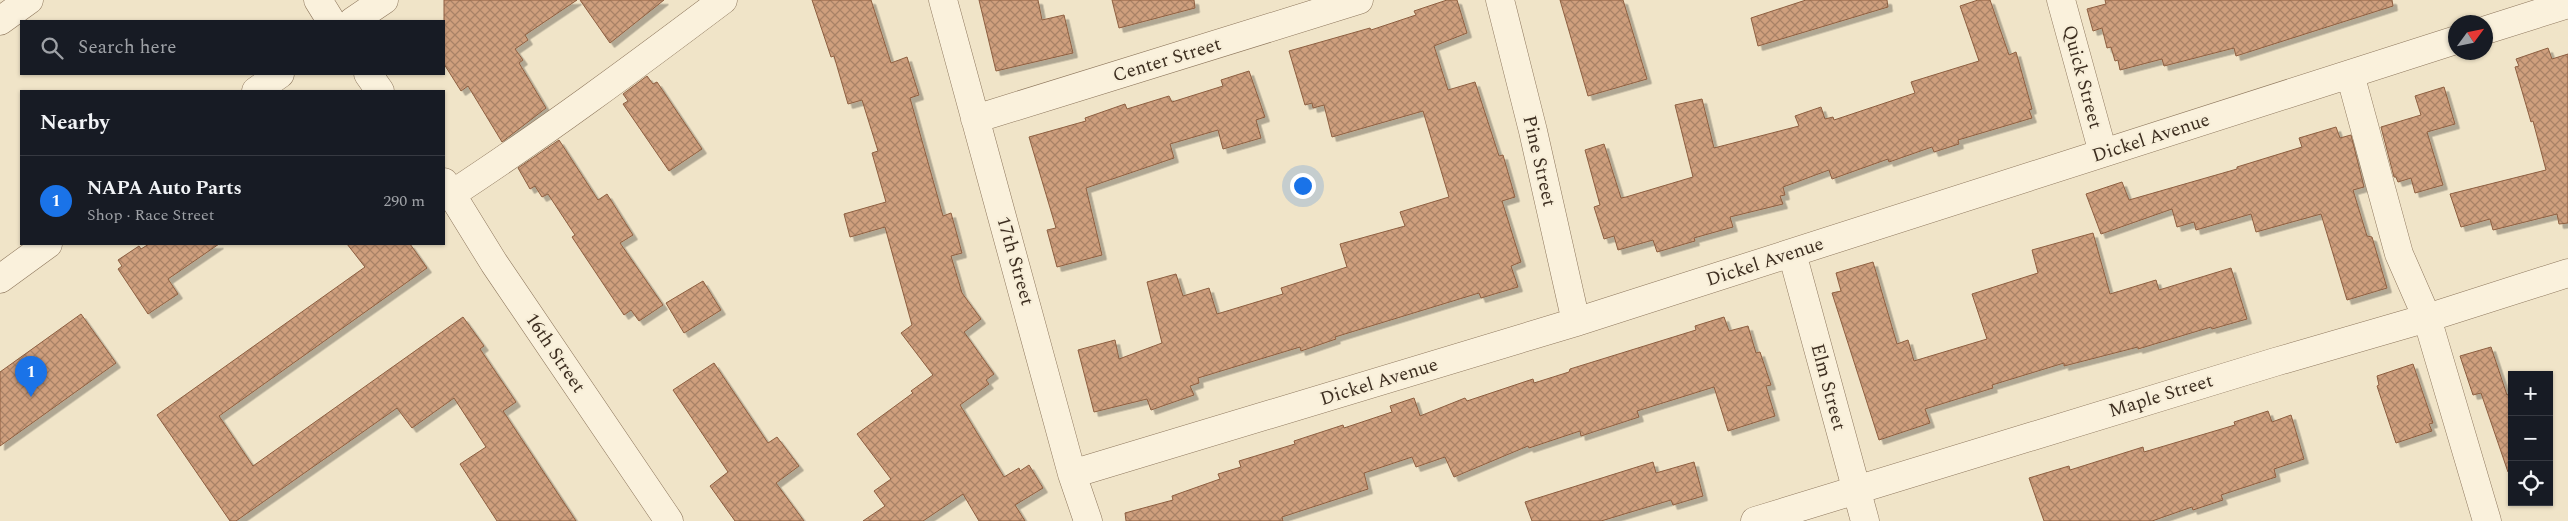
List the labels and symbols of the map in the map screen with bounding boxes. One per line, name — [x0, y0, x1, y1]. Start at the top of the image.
north arrow — [2448, 15, 2493, 60]
street label: Quick Street — [2054, 22, 2110, 132]
street label: Center Street — [1109, 30, 1225, 90]
street label: Dickel Avenue — [2088, 105, 2214, 171]
street label: Pine Street — [1514, 112, 1564, 210]
your location — [1290, 173, 1316, 199]
street label: 17th Street — [988, 213, 1042, 309]
street label: Dickel Avenue — [1702, 229, 1828, 295]
street label: 16th Street — [517, 307, 593, 399]
street label: Elm Street — [1802, 340, 1854, 434]
street label: Dickel Avenue — [1316, 350, 1442, 414]
pin: 1 — [15, 356, 47, 397]
street label: Maple Street — [2105, 366, 2217, 426]

